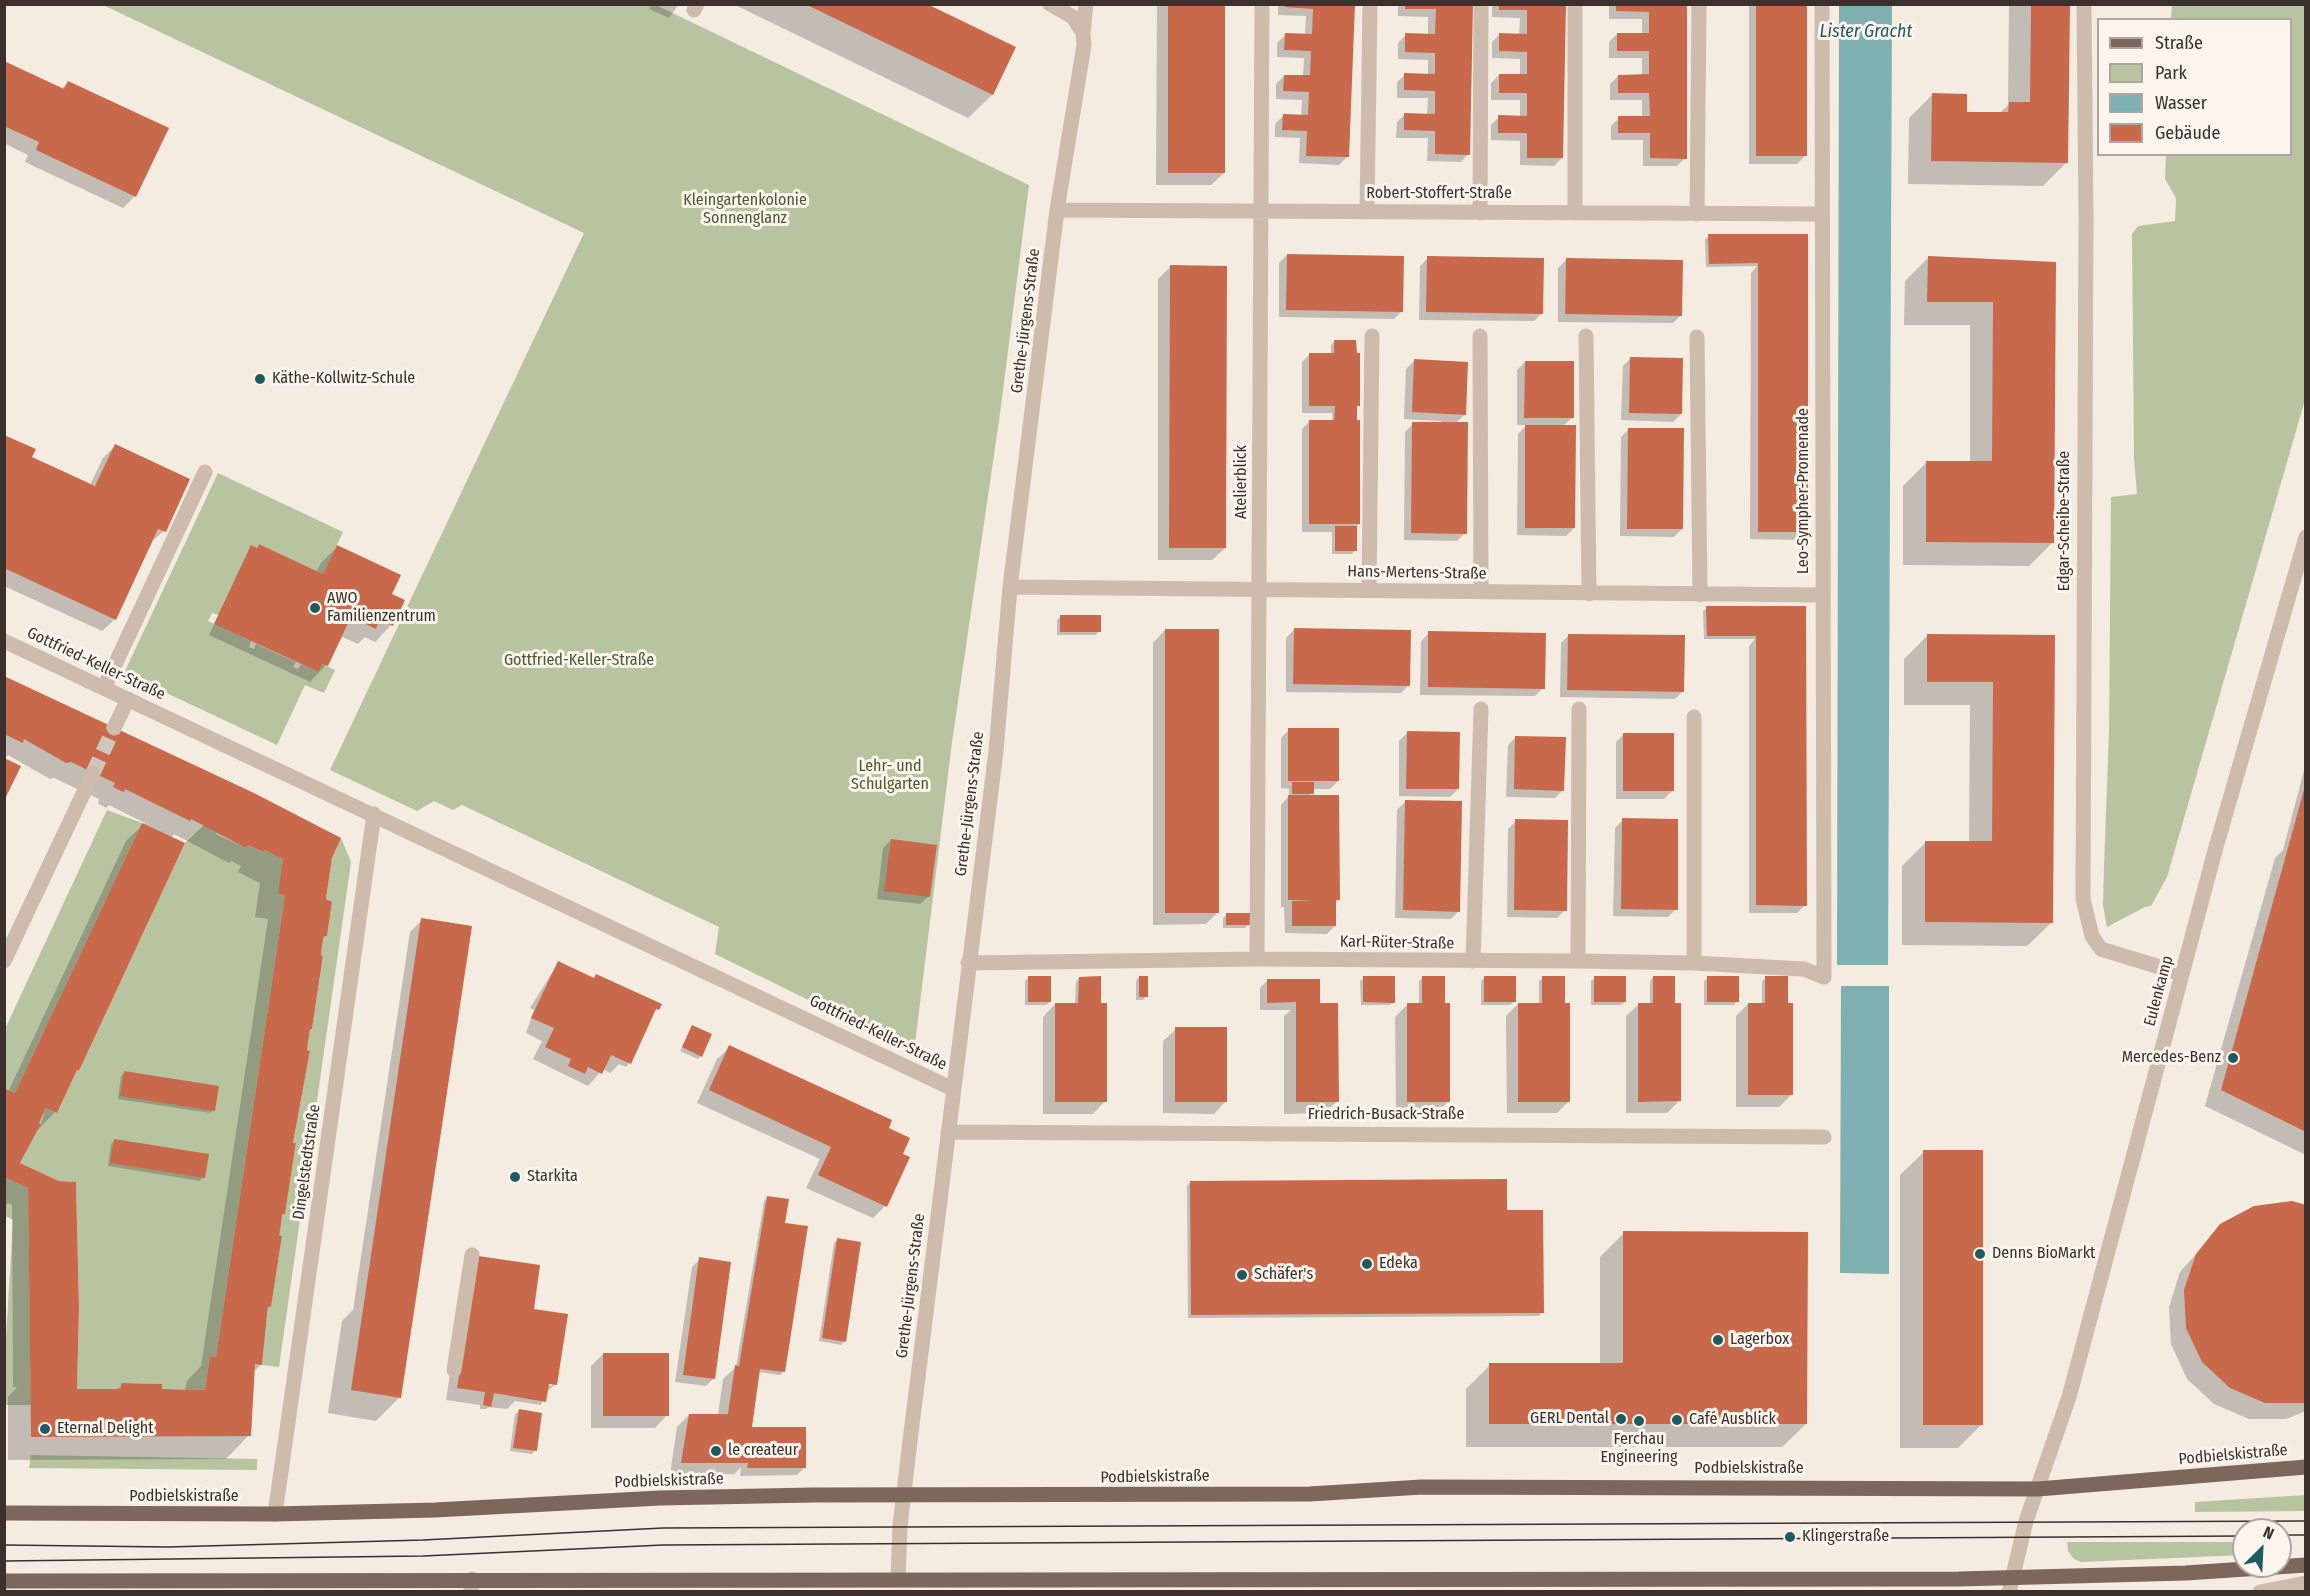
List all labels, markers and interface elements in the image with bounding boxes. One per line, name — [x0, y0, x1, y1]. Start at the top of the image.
legend — [2097, 18, 2292, 156]
water label: Lister Gracht — [1820, 21, 1912, 43]
text: Straße — [2155, 32, 2203, 54]
text: Park — [2155, 62, 2187, 84]
text: Wasser — [2155, 92, 2207, 114]
text: Gebäude — [2155, 122, 2220, 144]
street label: Robert-Stoffert-Straße — [1366, 184, 1512, 204]
park label: Kleingartenkolonie Sonnenglanz — [683, 191, 807, 229]
street label: Grethe-Jürgens-Straße — [1008, 248, 1044, 394]
place label: Käthe-Kollwitz-Schule — [272, 369, 415, 389]
marker: Käthe-Kollwitz-Schule — [253, 372, 267, 386]
street label: Leo-Sympher-Promenade — [1794, 408, 1814, 574]
street label: Atelierblick — [1232, 445, 1252, 519]
street label: Edgar-Scheibe-Straße — [2055, 451, 2075, 591]
street label: Hans-Mertens-Straße — [1347, 562, 1487, 584]
place label: AWO Familienzentrum — [327, 589, 436, 627]
marker: AWO Familienzentrum — [308, 601, 322, 615]
street label: Gottfried-Keller-Straße — [24, 624, 168, 704]
park label: Gottfried-Keller-Straße — [504, 651, 654, 671]
street label: Grethe-Jürgens-Straße — [952, 731, 988, 877]
park label: Lehr- und Schulgarten — [851, 757, 929, 795]
street label: Karl-Rüter-Straße — [1340, 932, 1454, 954]
street label: Eulenkamp — [2140, 954, 2178, 1028]
street label: Gottfried-Keller-Straße — [806, 991, 950, 1075]
place label: Mercedes-Benz — [2122, 1048, 2221, 1068]
marker: Mercedes-Benz — [2226, 1051, 2240, 1065]
street label: Dingelstedtstraße — [289, 1103, 325, 1221]
street label: Friedrich-Busack-Straße — [1308, 1105, 1464, 1125]
place label: Starkita — [527, 1167, 578, 1187]
marker: Starkita — [508, 1170, 522, 1184]
street label: Grethe-Jürgens-Straße — [893, 1213, 929, 1359]
place label: Denns BioMarkt — [1992, 1244, 2095, 1264]
marker: Denns BioMarkt — [1973, 1247, 1987, 1261]
place label: Edeka — [1379, 1254, 1418, 1274]
marker: Edeka — [1360, 1257, 1374, 1271]
place label: Schäfer's — [1254, 1265, 1313, 1285]
marker: Schäfer's — [1235, 1268, 1249, 1282]
place label: Lagerbox — [1730, 1330, 1789, 1350]
marker: Lagerbox — [1711, 1333, 1725, 1347]
place label: GERL Dental — [1530, 1409, 1609, 1429]
place label: Café Ausblick — [1689, 1410, 1776, 1430]
marker: GERL Dental — [1614, 1412, 1628, 1426]
marker: Café Ausblick — [1670, 1413, 1684, 1427]
marker: Ferchau Engineering — [1632, 1414, 1646, 1428]
place label: Eternal Delight — [57, 1419, 153, 1439]
marker: Eternal Delight — [38, 1422, 52, 1436]
place label: Ferchau Engineering — [1600, 1430, 1678, 1468]
place label: le createur — [728, 1441, 798, 1461]
street label: Podbielskistraße — [2178, 1441, 2288, 1469]
marker: le createur — [709, 1444, 723, 1458]
street label: Podbielskistraße — [1694, 1459, 1804, 1479]
street label: Podbielskistraße — [1100, 1466, 1210, 1488]
street label: Podbielskistraße — [614, 1469, 724, 1493]
street label: Podbielskistraße — [129, 1487, 239, 1507]
north arrow — [2232, 1518, 2292, 1578]
text: N — [2260, 1522, 2277, 1544]
place label: Klingerstraße — [1802, 1527, 1889, 1547]
marker: Klingerstraße — [1783, 1530, 1797, 1544]

